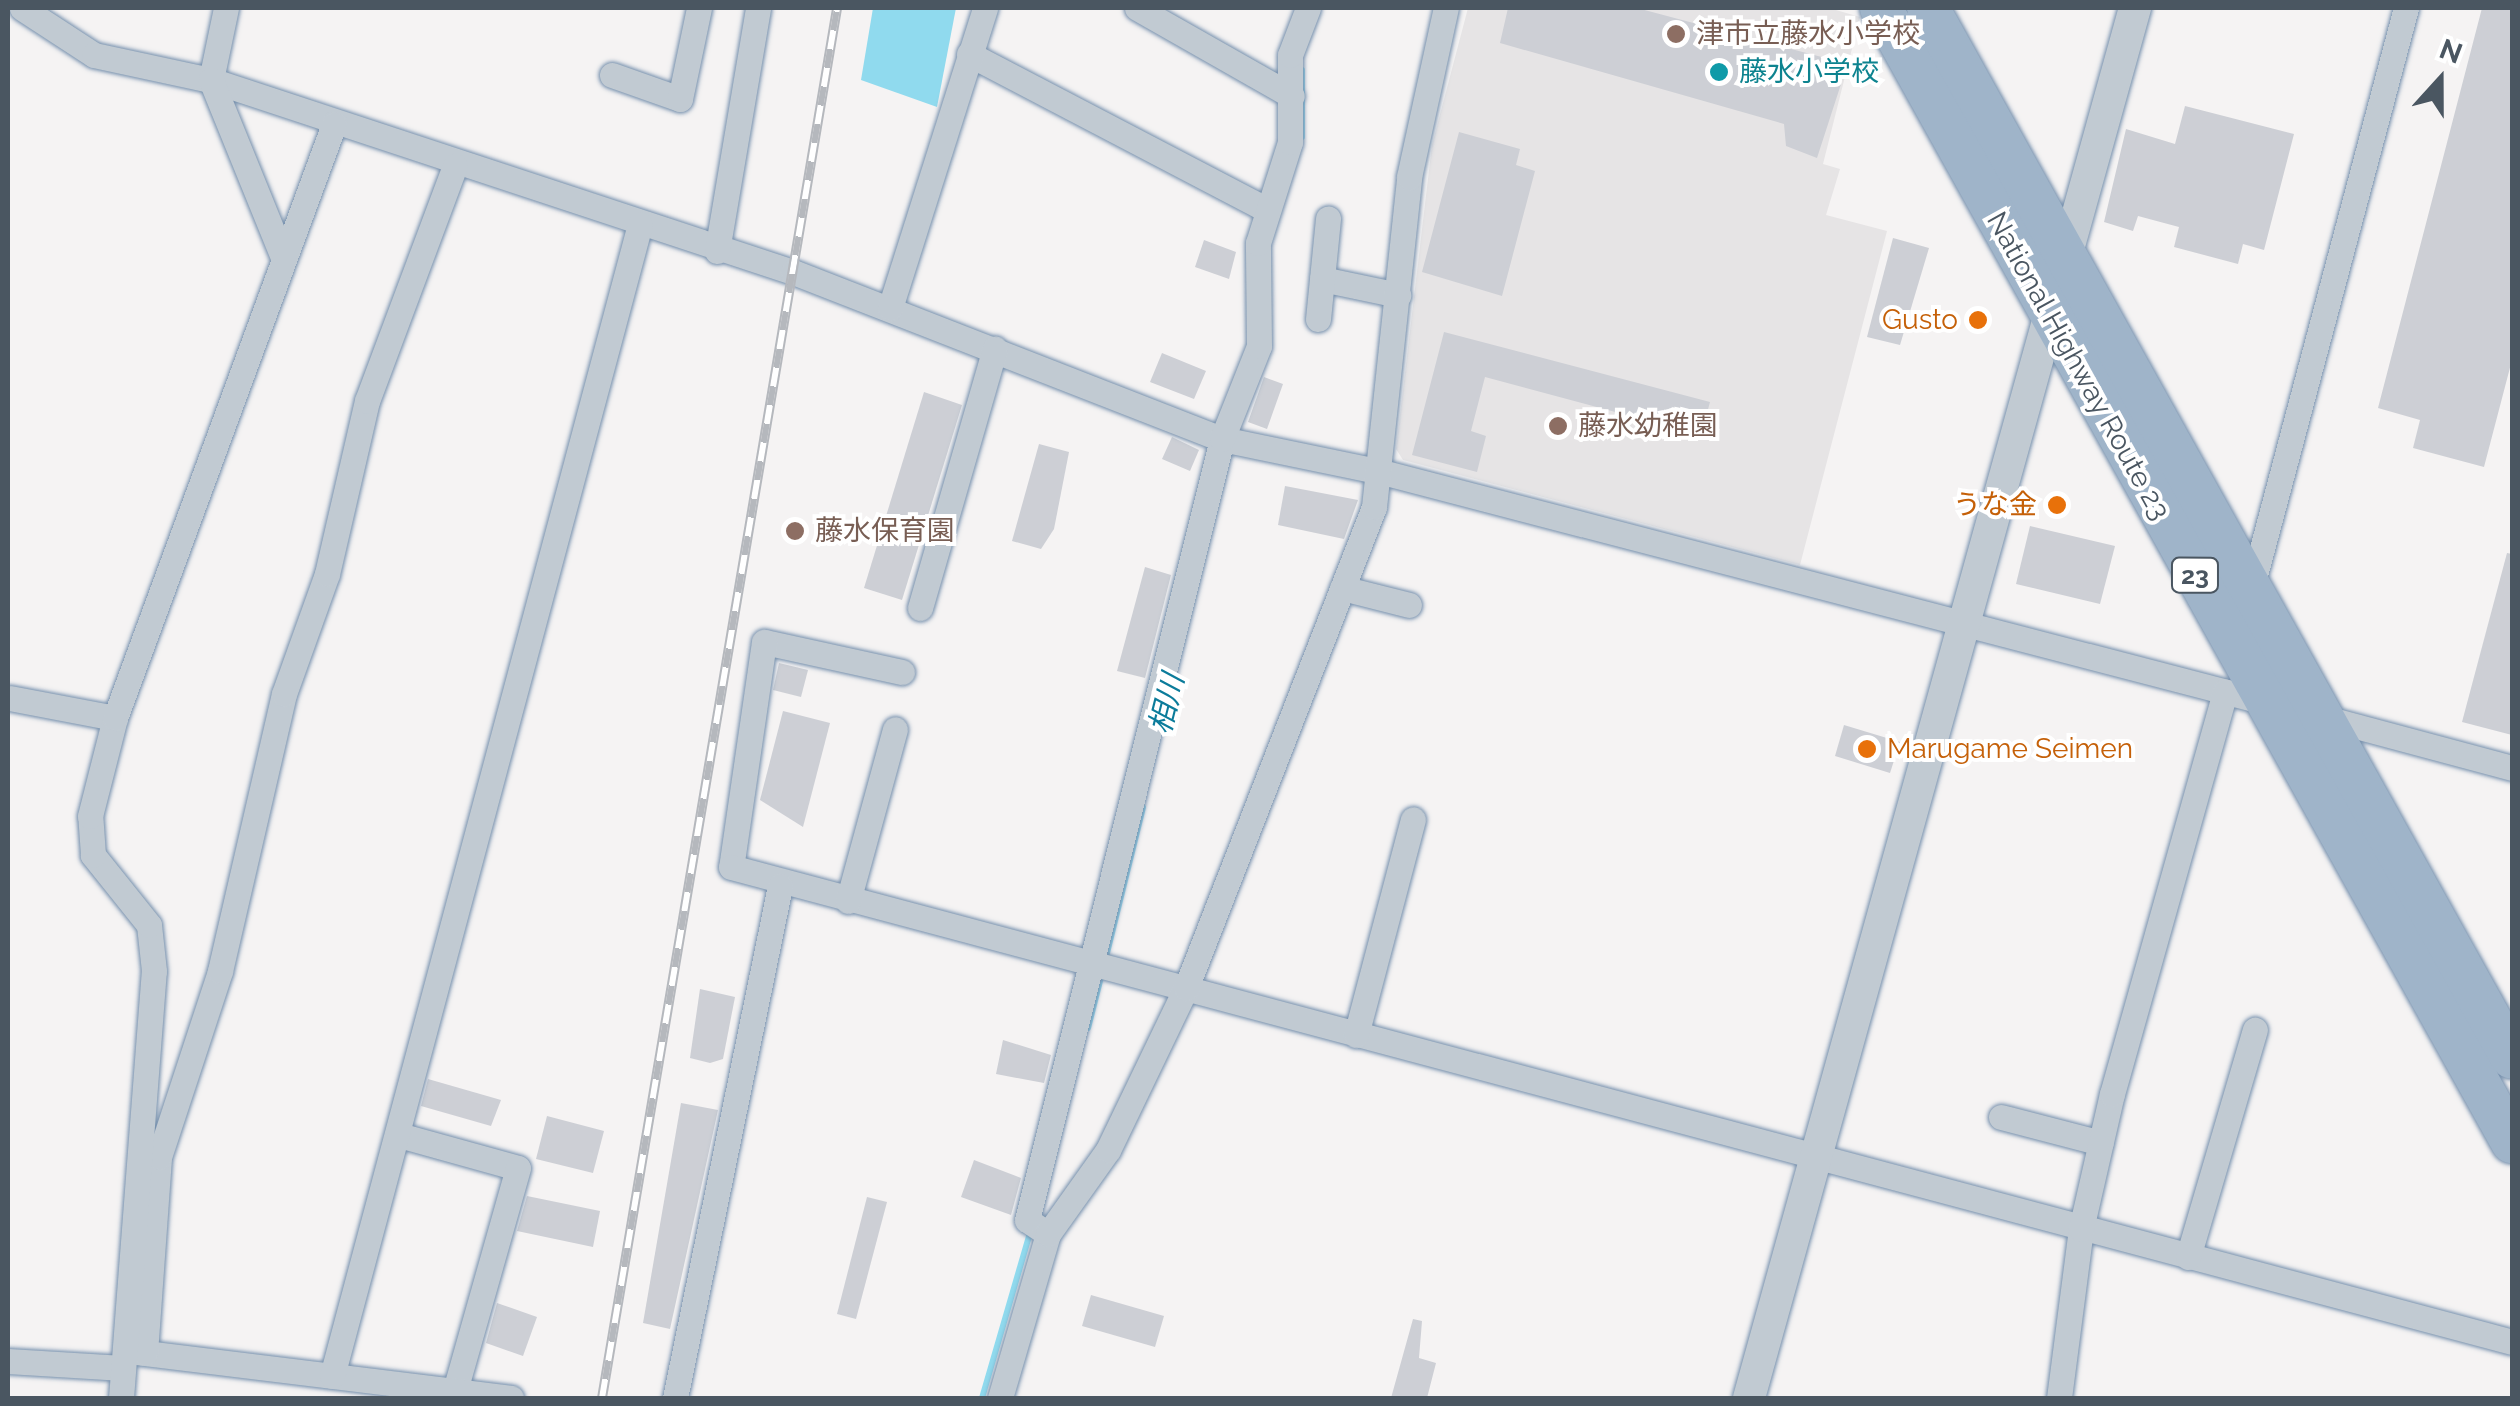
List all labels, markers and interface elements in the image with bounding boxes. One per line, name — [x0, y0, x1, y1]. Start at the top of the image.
place label: 津市立藤水小学校 — [1696, 17, 1920, 51]
marker: 津市立藤水小学校 — [1665, 23, 1687, 45]
north arrow — [2390, 30, 2490, 130]
text: N — [2435, 32, 2467, 71]
place label: 藤水小学校 — [1739, 55, 1879, 89]
marker: 藤水小学校 — [1708, 61, 1730, 83]
street label: National Highway Route 23 — [1979, 206, 2177, 526]
place label: Gusto — [1882, 303, 1958, 337]
marker: Gusto — [1967, 309, 1989, 331]
place label: 藤水幼稚園 — [1578, 409, 1718, 443]
marker: 藤水幼稚園 — [1547, 415, 1569, 437]
place label: うな金 — [1953, 488, 2037, 522]
marker: うな金 — [2046, 494, 2068, 516]
place label: 藤水保育園 — [815, 514, 955, 548]
marker: 藤水保育園 — [784, 520, 806, 542]
road number: 23 — [2170, 555, 2220, 595]
water label: 相川 — [1142, 671, 1192, 737]
place label: Marugame Seimen — [1887, 732, 2133, 766]
marker: Marugame Seimen — [1856, 738, 1878, 760]

